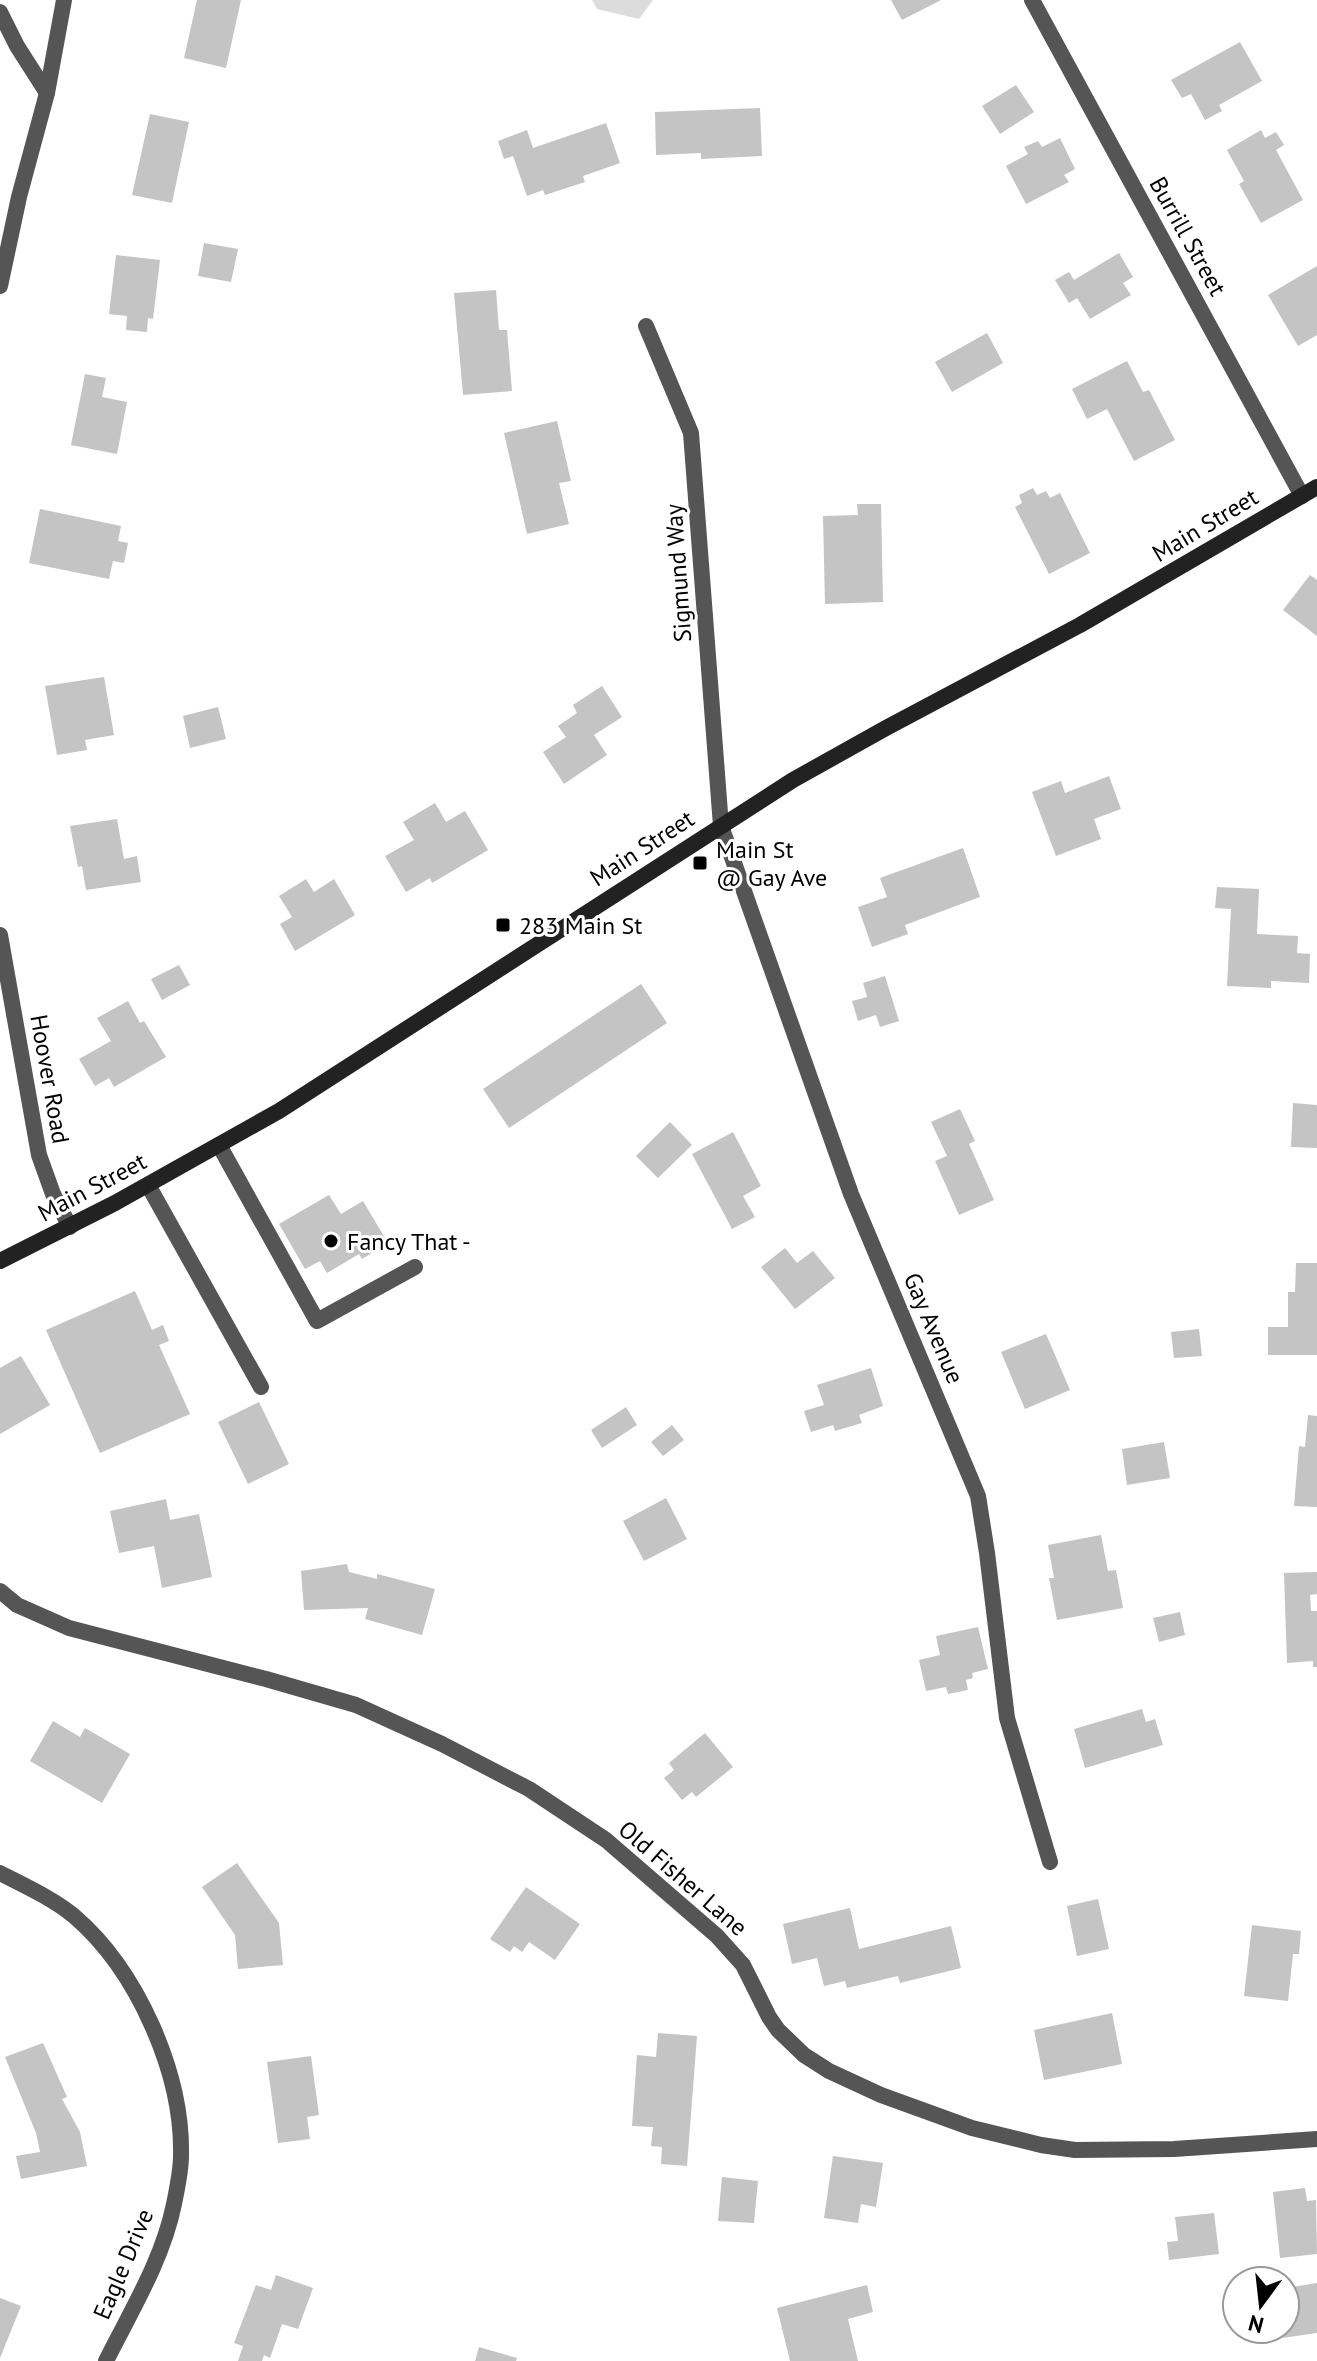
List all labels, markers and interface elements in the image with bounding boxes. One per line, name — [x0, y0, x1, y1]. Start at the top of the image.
street label: Burrill Street — [1143, 171, 1233, 301]
street label: Main Street — [1146, 481, 1264, 569]
street label: Sigmund Way — [658, 503, 698, 643]
street label: Main Street — [584, 803, 700, 893]
place label: Main St @ Gay Ave — [716, 834, 827, 893]
marker: Main St @ Gay Ave — [691, 854, 709, 872]
place label: 283 Main St — [519, 910, 642, 941]
marker: 283 Main St — [494, 916, 512, 934]
street label: Hoover Road — [23, 1012, 77, 1146]
street label: Main Street — [33, 1146, 151, 1228]
place label: Fancy That - — [347, 1226, 471, 1257]
marker: Fancy That - — [322, 1232, 340, 1250]
street label: Gay Avenue — [897, 1268, 971, 1388]
street label: Old Fisher Lane — [612, 1814, 754, 1942]
street label: Eagle Drive — [86, 2204, 160, 2324]
north arrow — [1221, 2265, 1301, 2345]
text: N — [1245, 2309, 1266, 2340]

